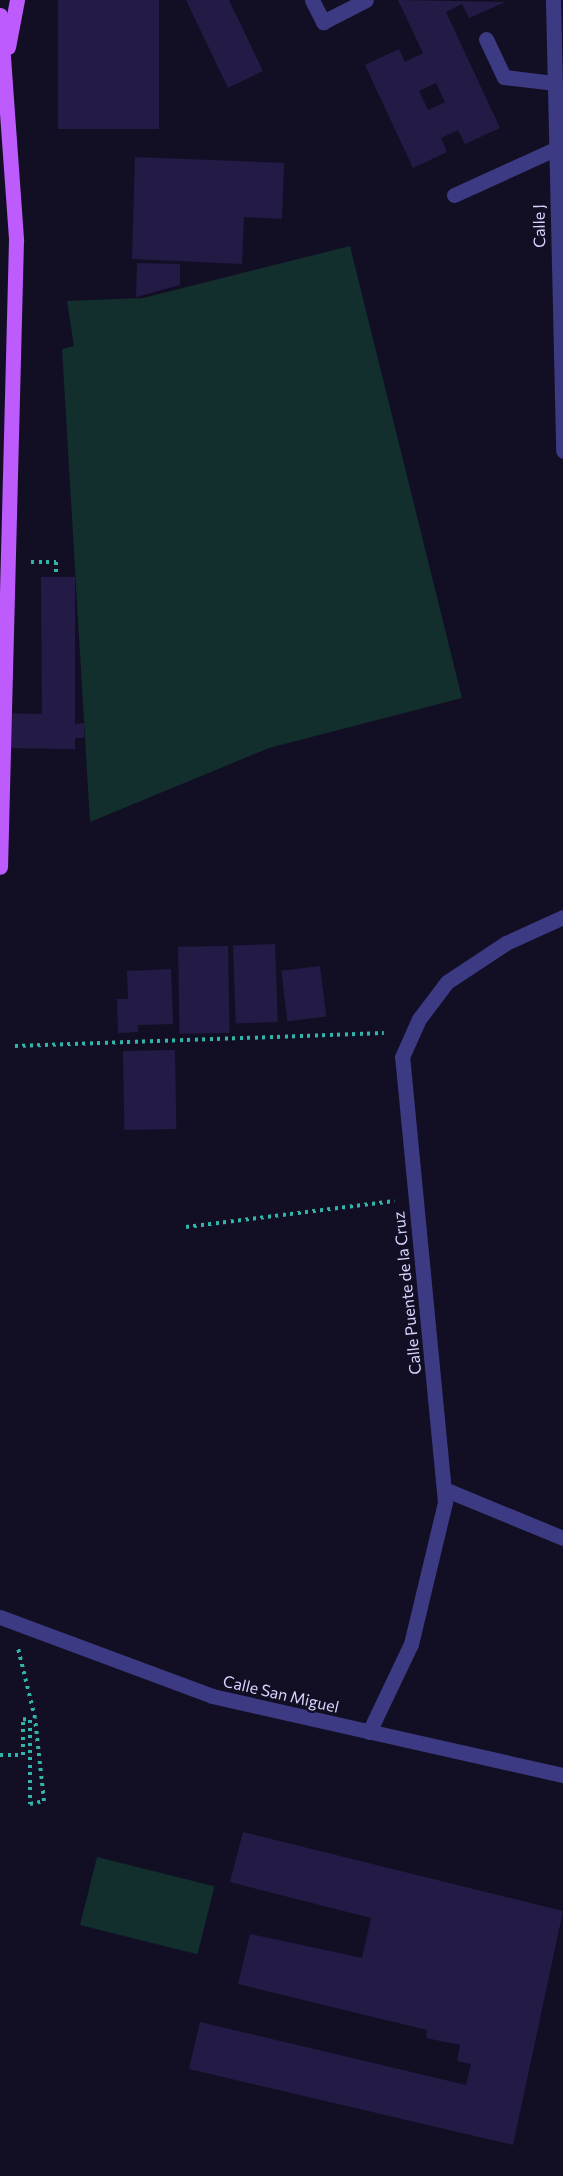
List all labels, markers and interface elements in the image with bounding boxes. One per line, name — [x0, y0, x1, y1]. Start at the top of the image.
street label: Calle J — [529, 204, 549, 248]
street label: Calle Puente de la Cruz — [389, 1210, 425, 1376]
street label: Calle San Miguel — [221, 1671, 341, 1717]

